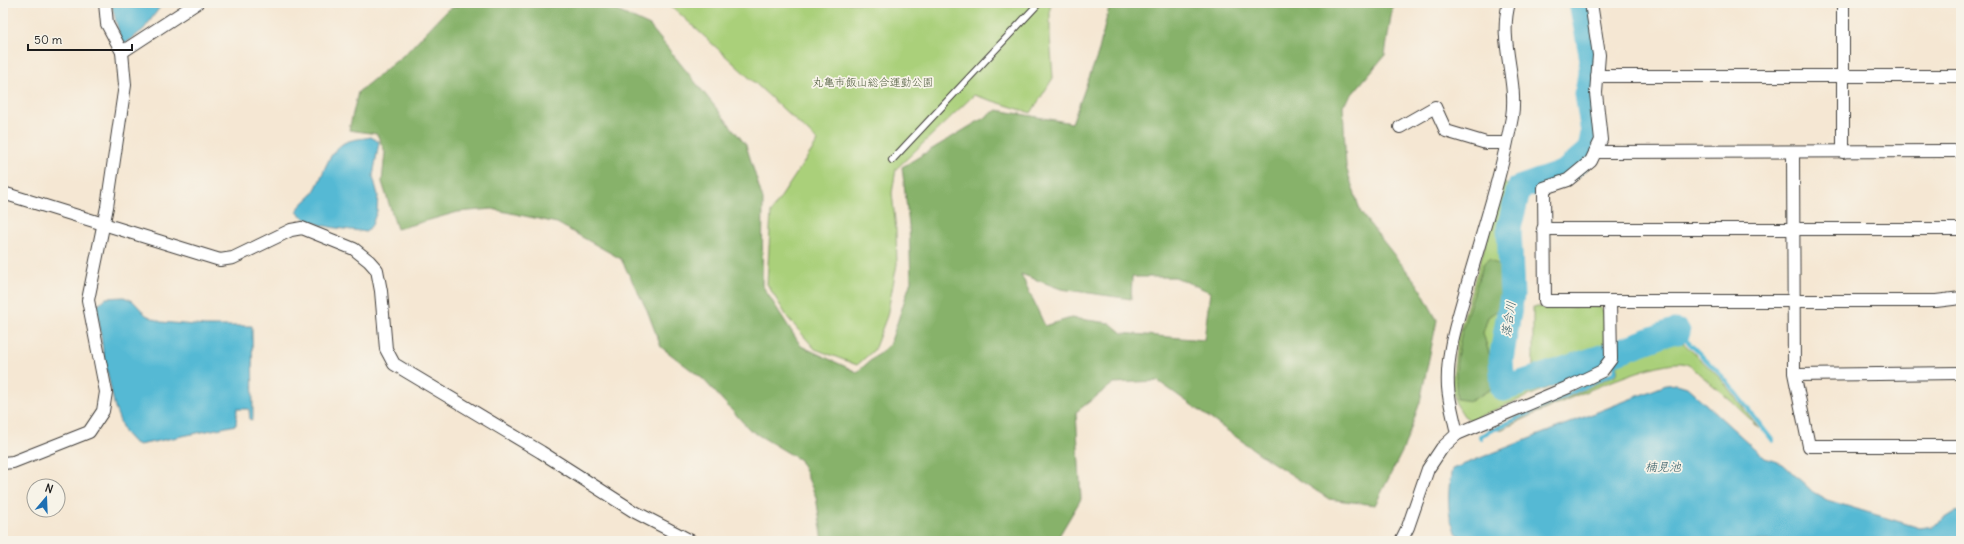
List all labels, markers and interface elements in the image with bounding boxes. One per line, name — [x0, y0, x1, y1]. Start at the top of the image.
scale bar — [28, 26, 132, 52]
text: 50 m — [34, 32, 63, 47]
park label: 丸亀市飯山総合運動公園 — [813, 75, 934, 89]
water label: 落合川 — [1498, 300, 1518, 338]
water label: 楠見池 — [1645, 459, 1682, 474]
north arrow — [26, 478, 66, 518]
text: N — [43, 481, 55, 496]

